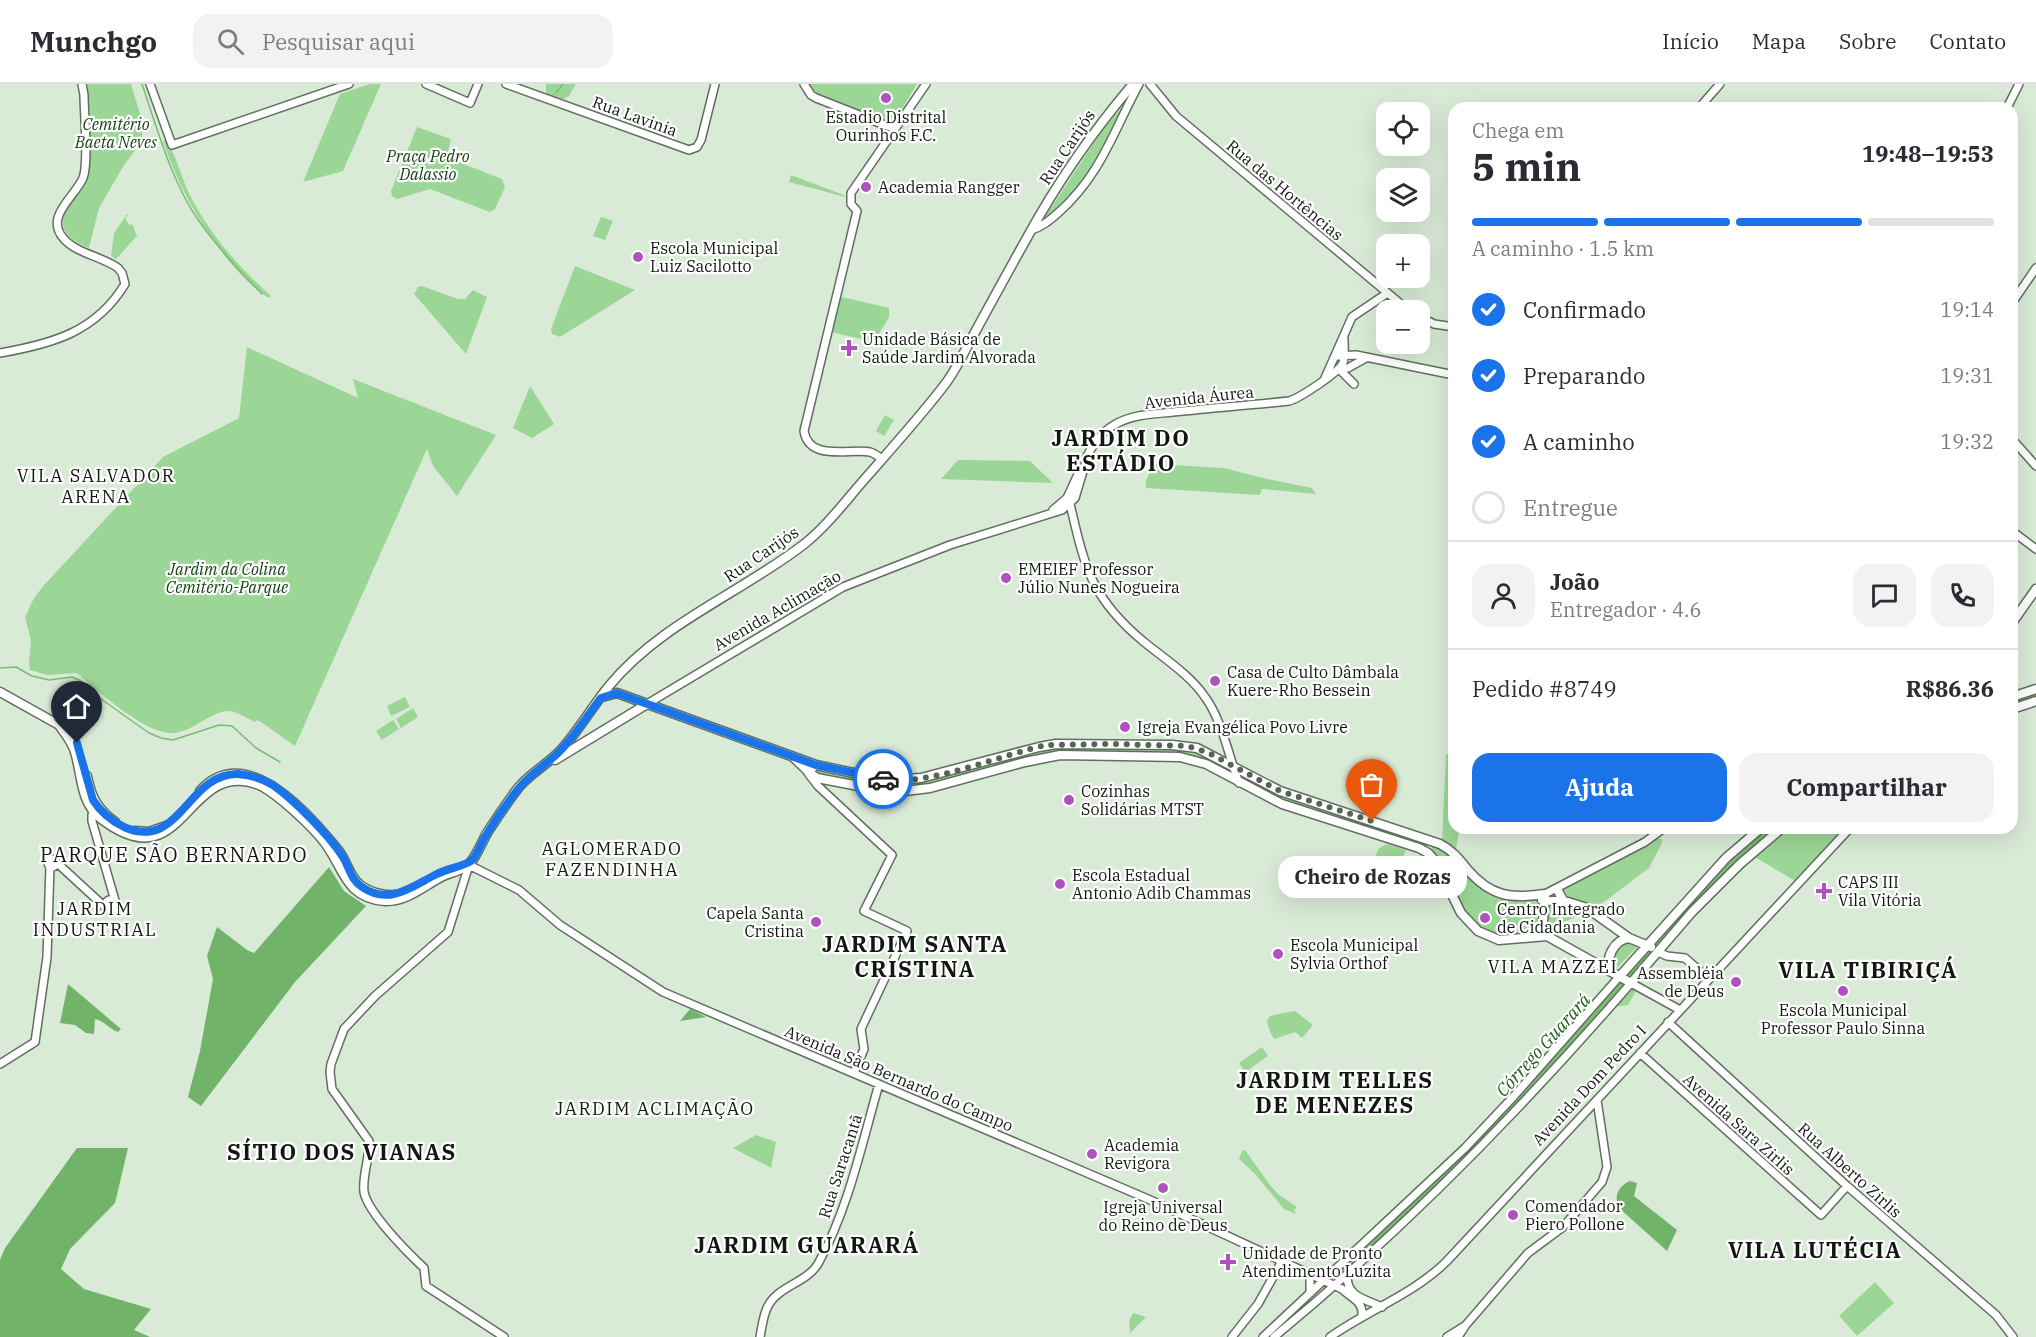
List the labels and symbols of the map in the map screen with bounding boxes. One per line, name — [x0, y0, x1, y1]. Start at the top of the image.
street label: Rua Lavinia — [590, 91, 680, 141]
marker: Estadio Distrital Ourinhos F.C. — [879, 91, 893, 105]
street label: Rua Carijós — [1035, 106, 1099, 188]
place label: Estadio Distrital Ourinhos F.C. — [826, 107, 947, 145]
park label: Cemitério Baeta Neves — [74, 114, 157, 152]
street label: Rua das Hortências — [1223, 135, 1347, 245]
park label: Praça Pedro Dalassio — [385, 146, 470, 184]
place label: Academia Rangger — [878, 177, 1020, 197]
marker: Academia Rangger — [859, 180, 873, 194]
place label: Escola Municipal Luiz Sacilotto — [650, 238, 779, 276]
marker: Escola Municipal Luiz Sacilotto — [631, 250, 645, 264]
place label: Unidade Básica de Saúde Jardim Alvorada — [862, 329, 1036, 367]
marker: Unidade Básica de Saúde Jardim Alvorada — [840, 339, 858, 357]
street label: Avenida Áurea — [1143, 380, 1255, 413]
district label: JARDIM DO ESTÁDIO — [1052, 423, 1190, 477]
district label: VILA SALVADOR ARENA — [17, 464, 175, 508]
street label: Rua Carijós — [720, 522, 802, 586]
park label: Jardim da Colina Cemitério-Parque — [166, 559, 288, 597]
place label: EMEIEF Professor Júlio Nunes Nogueira — [1018, 559, 1180, 597]
street label: Avenida Aclimação — [710, 565, 844, 655]
marker: EMEIEF Professor Júlio Nunes Nogueira — [999, 571, 1013, 585]
place label: Casa de Culto Dâmbala Kuere-Rho Bessein — [1227, 662, 1399, 700]
marker: Casa de Culto Dâmbala Kuere-Rho Bessein — [1208, 674, 1222, 688]
pin — [51, 681, 102, 743]
place label: Igreja Evangélica Povo Livre — [1137, 717, 1348, 737]
marker: Igreja Evangélica Povo Livre — [1118, 720, 1132, 734]
courier — [853, 749, 913, 809]
pin — [1346, 759, 1397, 821]
place label: Cozinhas Solidárias MTST — [1081, 781, 1204, 819]
marker: Cozinhas Solidárias MTST — [1062, 793, 1076, 807]
district label: AGLOMERADO FAZENDINHA — [542, 837, 682, 881]
district label: PARQUE SÃO BERNARDO — [40, 841, 308, 868]
callout: Cheiro de Rozas — [1278, 857, 1466, 899]
place label: Escola Estadual Antonio Adib Chammas — [1072, 865, 1251, 903]
place label: CAPS III Vila Vitória — [1838, 872, 1922, 910]
marker: Escola Estadual Antonio Adib Chammas — [1053, 877, 1067, 891]
marker: CAPS III Vila Vitória — [1815, 882, 1833, 900]
district label: JARDIM INDUSTRIAL — [33, 897, 157, 941]
place label: Centro Integrado de Cidadania — [1497, 899, 1625, 937]
place label: Capela Santa Cristina — [706, 903, 804, 941]
marker: Centro Integrado de Cidadania — [1478, 911, 1492, 925]
marker: Capela Santa Cristina — [809, 915, 823, 929]
district label: JARDIM SANTA CRISTINA — [822, 929, 1008, 983]
place label: Escola Municipal Sylvia Orthof — [1290, 935, 1419, 973]
marker: Escola Municipal Sylvia Orthof — [1271, 947, 1285, 961]
district label: VILA MAZZEI — [1488, 955, 1618, 978]
district label: VILA TIBIRIÇÁ — [1778, 955, 1958, 984]
place label: Assembléia de Deus — [1637, 963, 1724, 1001]
marker: Assembléia de Deus — [1729, 975, 1743, 989]
marker: Escola Municipal Professor Paulo Sinna — [1836, 984, 1850, 998]
water label: Córrego Guarará — [1491, 989, 1595, 1101]
place label: Escola Municipal Professor Paulo Sinna — [1761, 1000, 1926, 1038]
street label: Avenida Dom Pedro I — [1528, 1020, 1650, 1150]
street label: Avenida São Bernardo do Campo — [782, 1021, 1016, 1135]
district label: JARDIM TELLES DE MENEZES — [1236, 1065, 1434, 1119]
street label: Avenida Sara Zirlis — [1679, 1069, 1799, 1179]
district label: JARDIM ACLIMAÇÃO — [555, 1097, 755, 1120]
street label: Rua Saracantã — [814, 1111, 866, 1221]
street label: Rua Alberto Zirlis — [1794, 1118, 1906, 1222]
place label: Academia Revigora — [1104, 1135, 1179, 1173]
district label: SÍTIO DOS VIANAS — [227, 1137, 457, 1166]
marker: Academia Revigora — [1085, 1147, 1099, 1161]
marker: Igreja Universal do Reino de Deus — [1156, 1181, 1170, 1195]
place label: Comendador Piero Pollone — [1525, 1196, 1625, 1234]
place label: Igreja Universal do Reino de Deus — [1098, 1197, 1228, 1235]
marker: Comendador Piero Pollone — [1506, 1208, 1520, 1222]
district label: JARDIM GUARARÁ — [694, 1230, 920, 1259]
district label: VILA LUTÉCIA — [1728, 1235, 1902, 1264]
place label: Unidade de Pronto Atendimento Luzita — [1242, 1243, 1391, 1281]
marker: Unidade de Pronto Atendimento Luzita — [1219, 1253, 1237, 1271]

